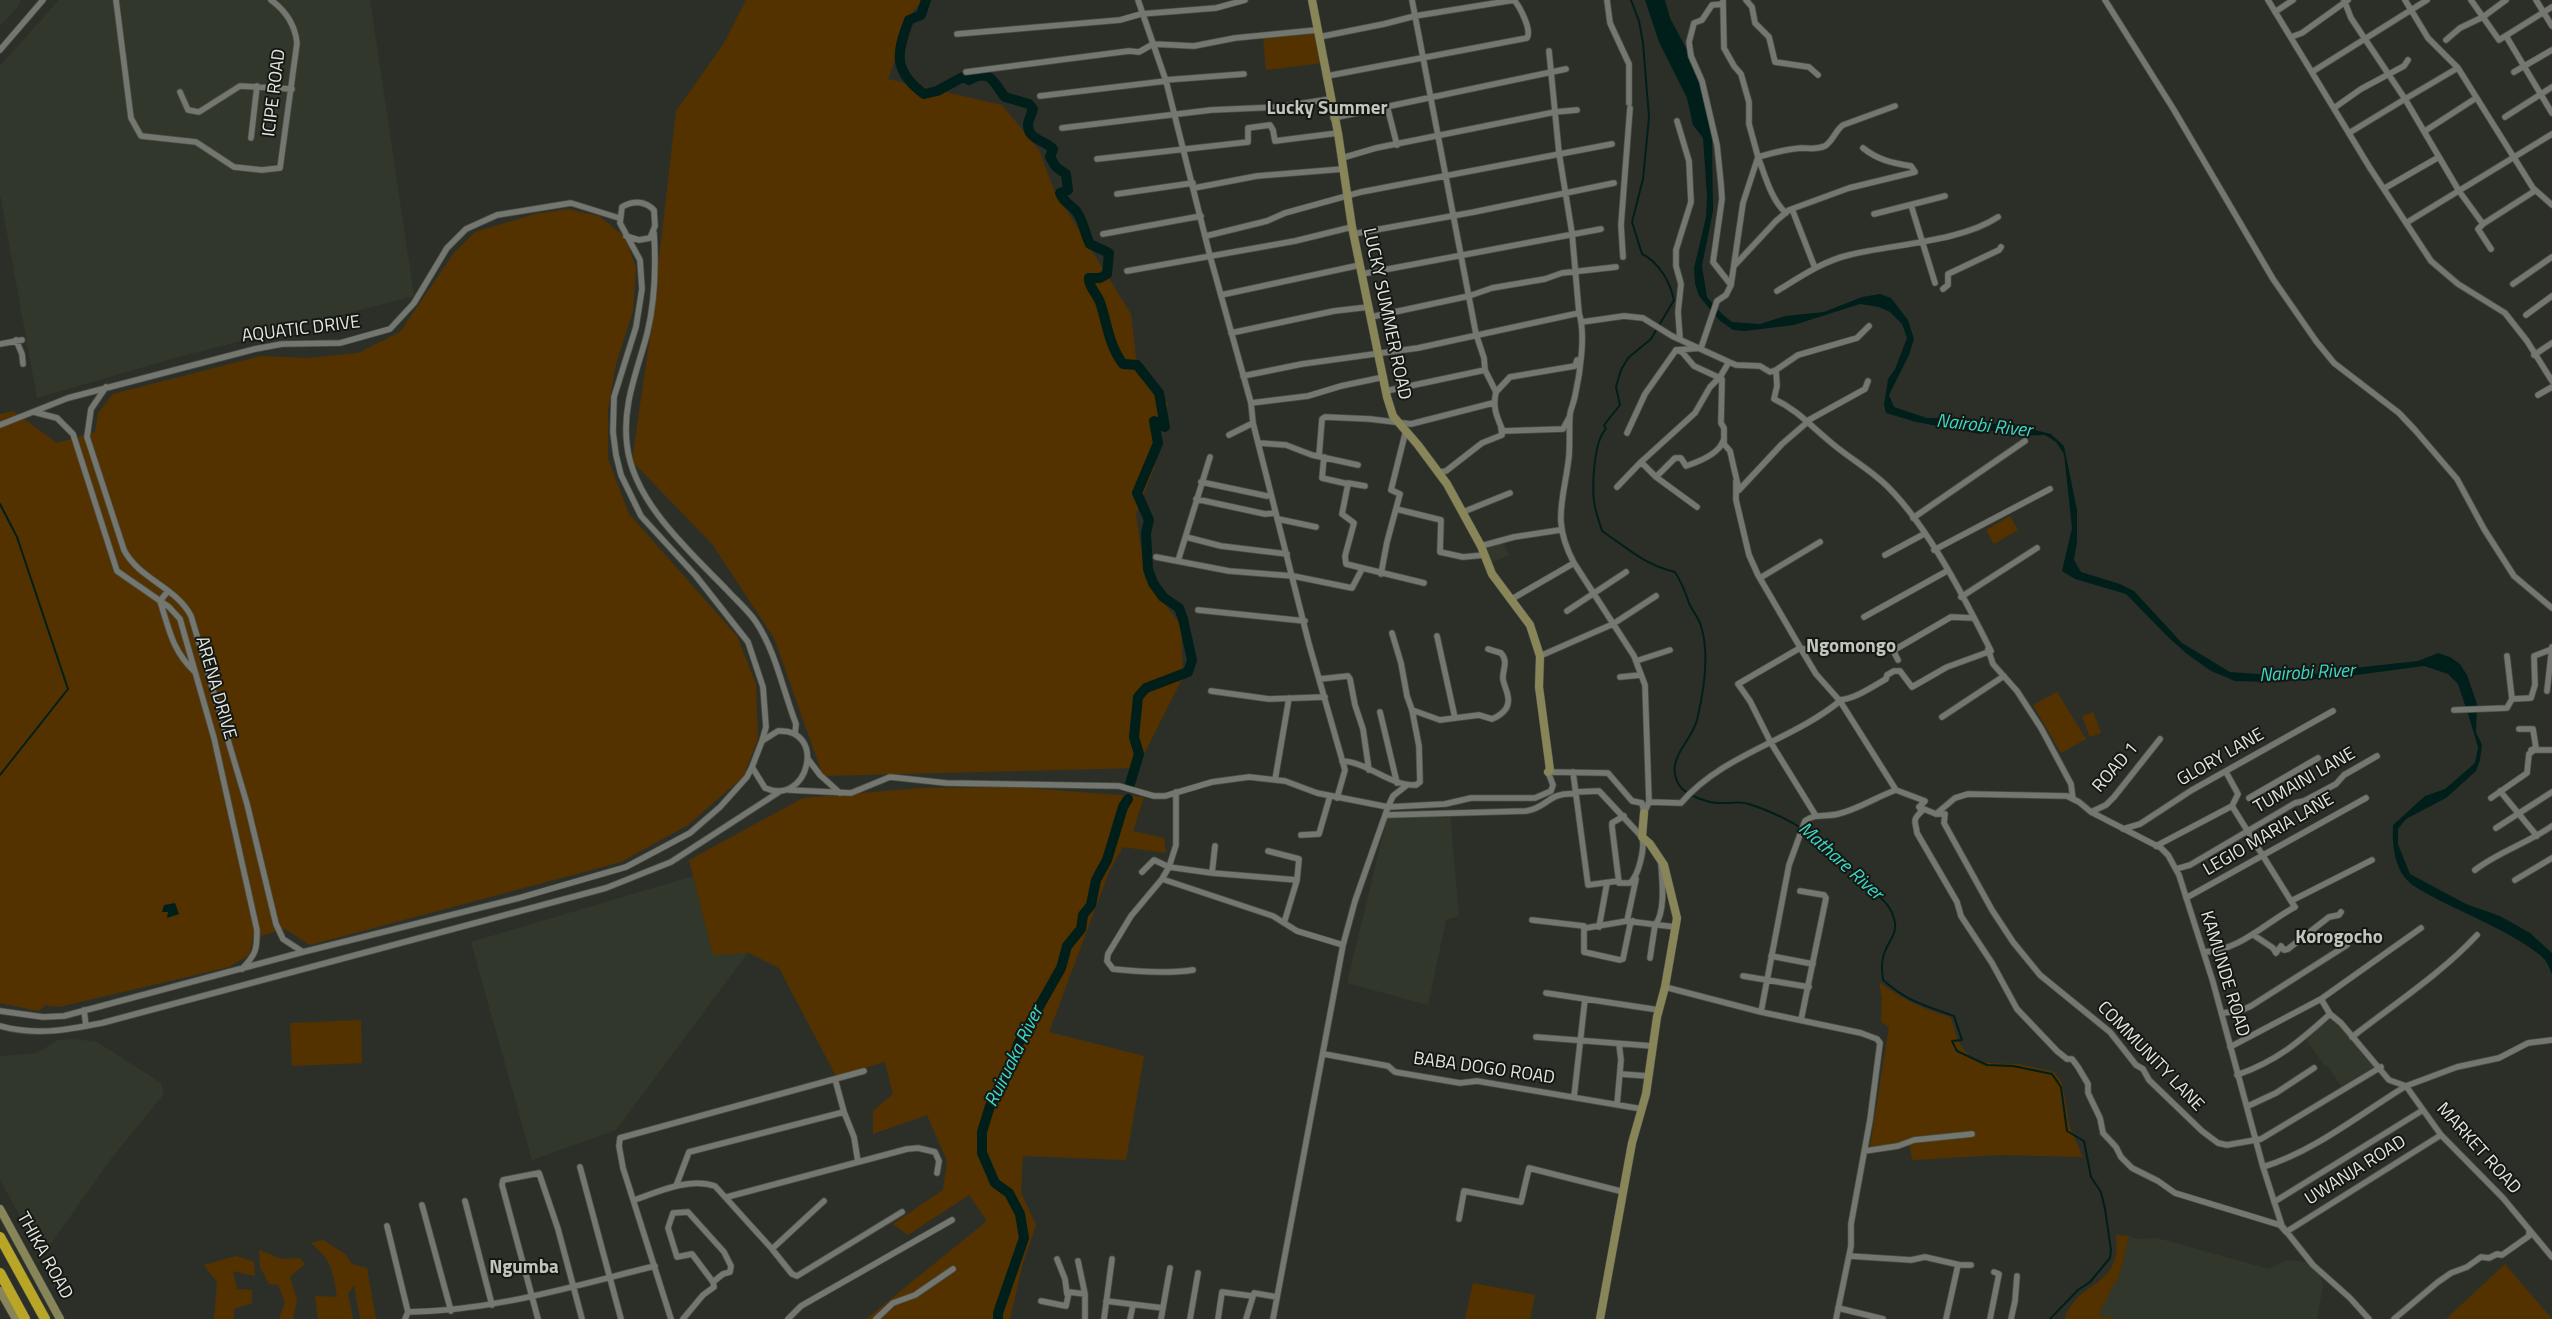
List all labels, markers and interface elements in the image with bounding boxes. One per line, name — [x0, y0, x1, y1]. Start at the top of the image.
street label: ICIPE ROAD — [259, 48, 291, 138]
district label: Lucky Summer — [1267, 98, 1387, 120]
street label: LUCKY SUMMER ROAD — [1357, 226, 1415, 402]
street label: AQUATIC DRIVE — [241, 312, 361, 348]
water label: Nairobi River — [1935, 411, 2033, 443]
street label: ARENA DRIVE — [190, 634, 240, 742]
district label: Ngomongo — [1806, 636, 1896, 658]
water label: Nairobi River — [2259, 660, 2355, 688]
street label: GLORY LANE — [2174, 724, 2268, 792]
street label: ROAD 1 — [2088, 739, 2144, 797]
street label: TUMAINI LANE — [2251, 743, 2359, 819]
street label: LEGIO MARIA LANE — [2200, 789, 2338, 881]
water label: Mathare River — [1793, 818, 1887, 906]
street label: KAMUNDE ROAD — [2195, 908, 2253, 1040]
district label: Korogocho — [2295, 927, 2383, 949]
street label: COMMUNITY LANE — [2092, 998, 2208, 1116]
water label: Ruiruaka River — [981, 1003, 1049, 1111]
street label: BABA DOGO ROAD — [1412, 1048, 1556, 1090]
street label: MARKET ROAD — [2431, 1099, 2525, 1199]
street label: UWANJA ROAD — [2302, 1131, 2410, 1211]
street label: THIKA ROAD — [11, 1209, 77, 1303]
district label: Ngumba — [489, 1257, 559, 1279]

